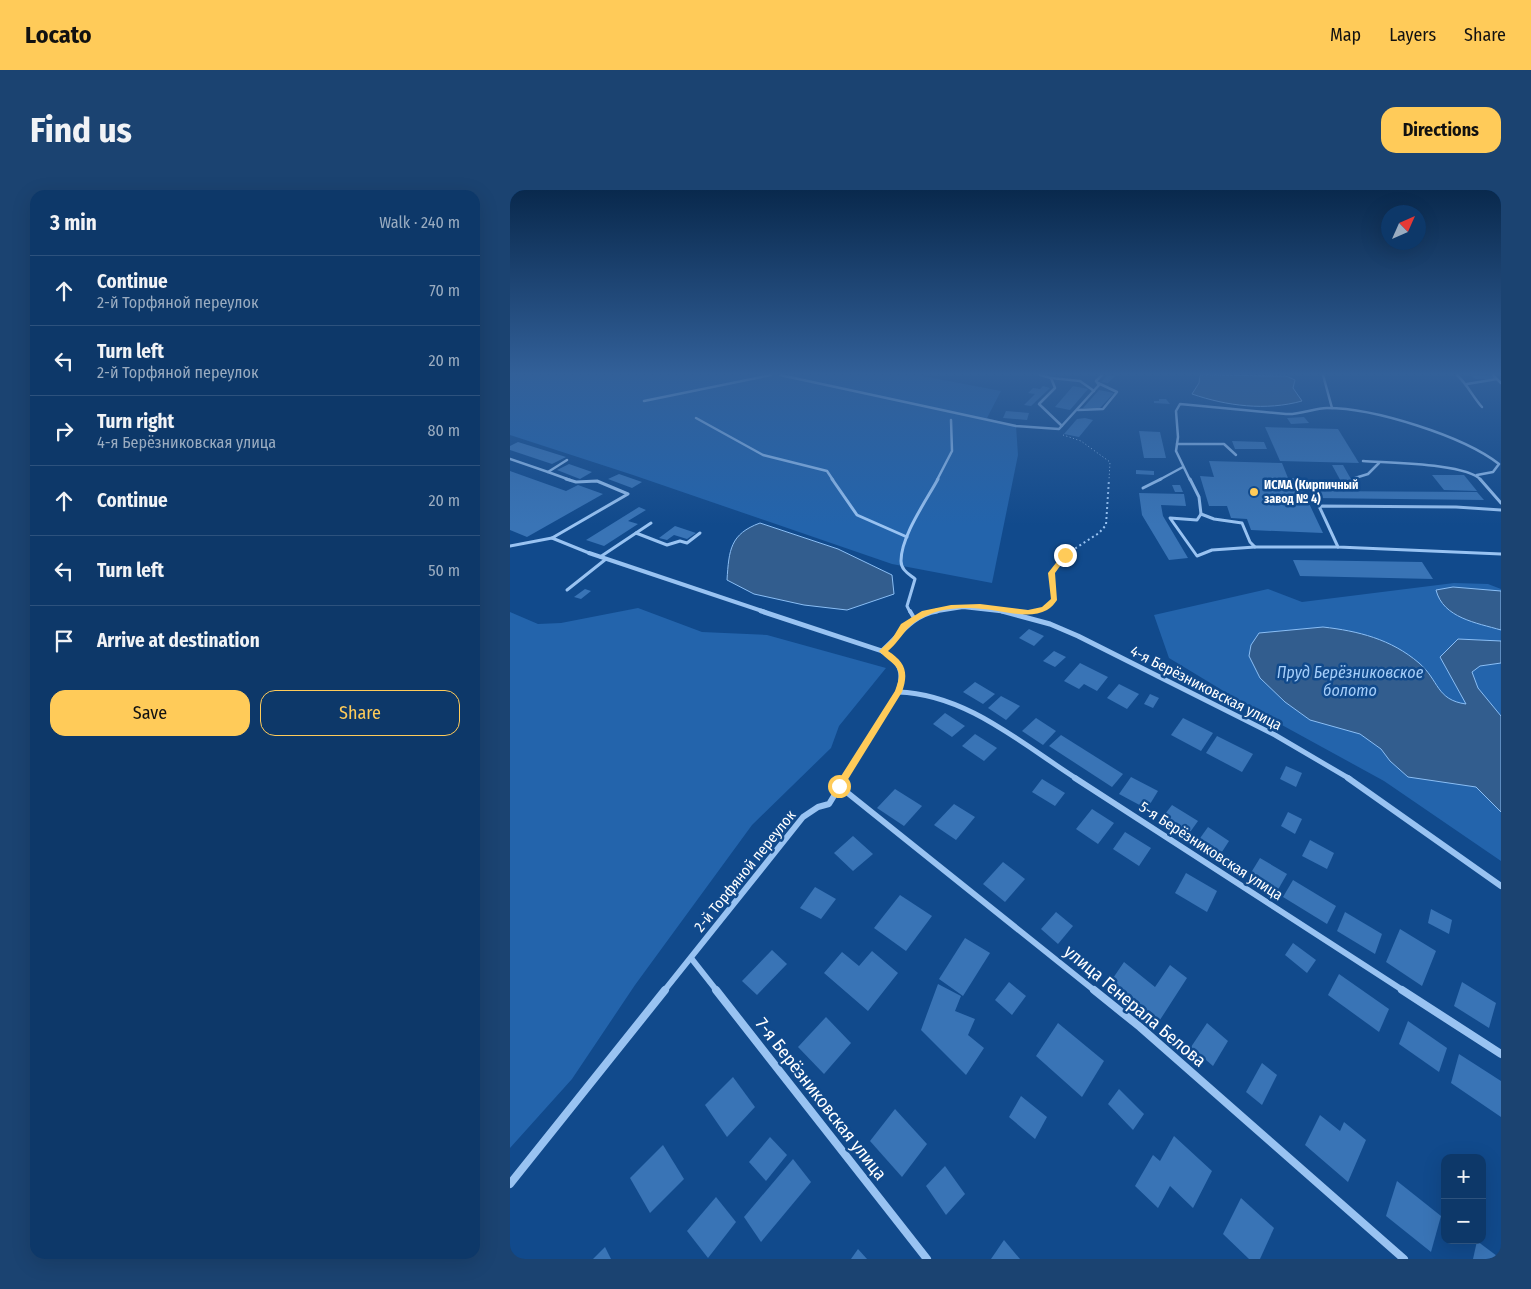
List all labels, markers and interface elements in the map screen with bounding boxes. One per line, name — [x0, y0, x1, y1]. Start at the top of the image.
text: Locato — [25, 21, 91, 49]
text: Map — [1330, 24, 1361, 46]
text: Layers — [1389, 24, 1436, 46]
text: Share — [1464, 24, 1506, 46]
button: Directions — [1381, 107, 1501, 153]
text: Find us — [30, 109, 132, 151]
north arrow — [1381, 205, 1426, 250]
text: 3 min — [50, 210, 97, 236]
text: Walk · 240 m — [379, 213, 460, 232]
text: Continue — [97, 270, 168, 293]
icon: ahead — [50, 277, 78, 305]
text: 70 m — [429, 281, 460, 300]
text: 2-й Торфяной переулок — [97, 293, 258, 312]
text: Turn left — [97, 340, 164, 363]
icon: left — [50, 347, 78, 375]
text: 20 m — [429, 351, 460, 370]
text: 2-й Торфяной переулок — [97, 363, 258, 382]
text: Turn right — [97, 410, 174, 433]
icon: right — [50, 417, 78, 445]
text: 80 m — [428, 421, 460, 440]
text: 4-я Берёзниковская улица — [97, 433, 276, 452]
place label: ИСМА (Кирпичный завод № 4) — [1264, 478, 1358, 506]
marker: ИСМА (Кирпичный завод № 4) — [1248, 486, 1260, 498]
icon: ahead — [50, 487, 78, 515]
text: Continue — [97, 489, 168, 512]
text: 20 m — [429, 491, 460, 510]
route end — [1054, 544, 1077, 567]
icon: left — [50, 557, 78, 585]
text: Turn left — [97, 559, 164, 582]
text: 50 m — [428, 561, 460, 580]
icon: arrive — [50, 627, 78, 655]
text: Arrive at destination — [97, 629, 260, 652]
street label: 4-я Берёзниковская улица — [1127, 642, 1285, 734]
water label: Пруд Берёзниковское болото — [1277, 663, 1424, 700]
button: Save — [50, 690, 250, 736]
button: Share — [260, 690, 460, 736]
route start — [828, 775, 851, 798]
street label: 5-я Берёзниковская улица — [1136, 798, 1286, 904]
street label: 2-й Торфяной переулок — [690, 807, 800, 935]
street label: улица Генерала Белова — [1060, 940, 1210, 1072]
street label: 7-я Берёзниковская улица — [751, 1013, 891, 1185]
map controls — [1441, 1154, 1486, 1244]
button: + — [1441, 1154, 1486, 1199]
button: − — [1441, 1199, 1486, 1244]

